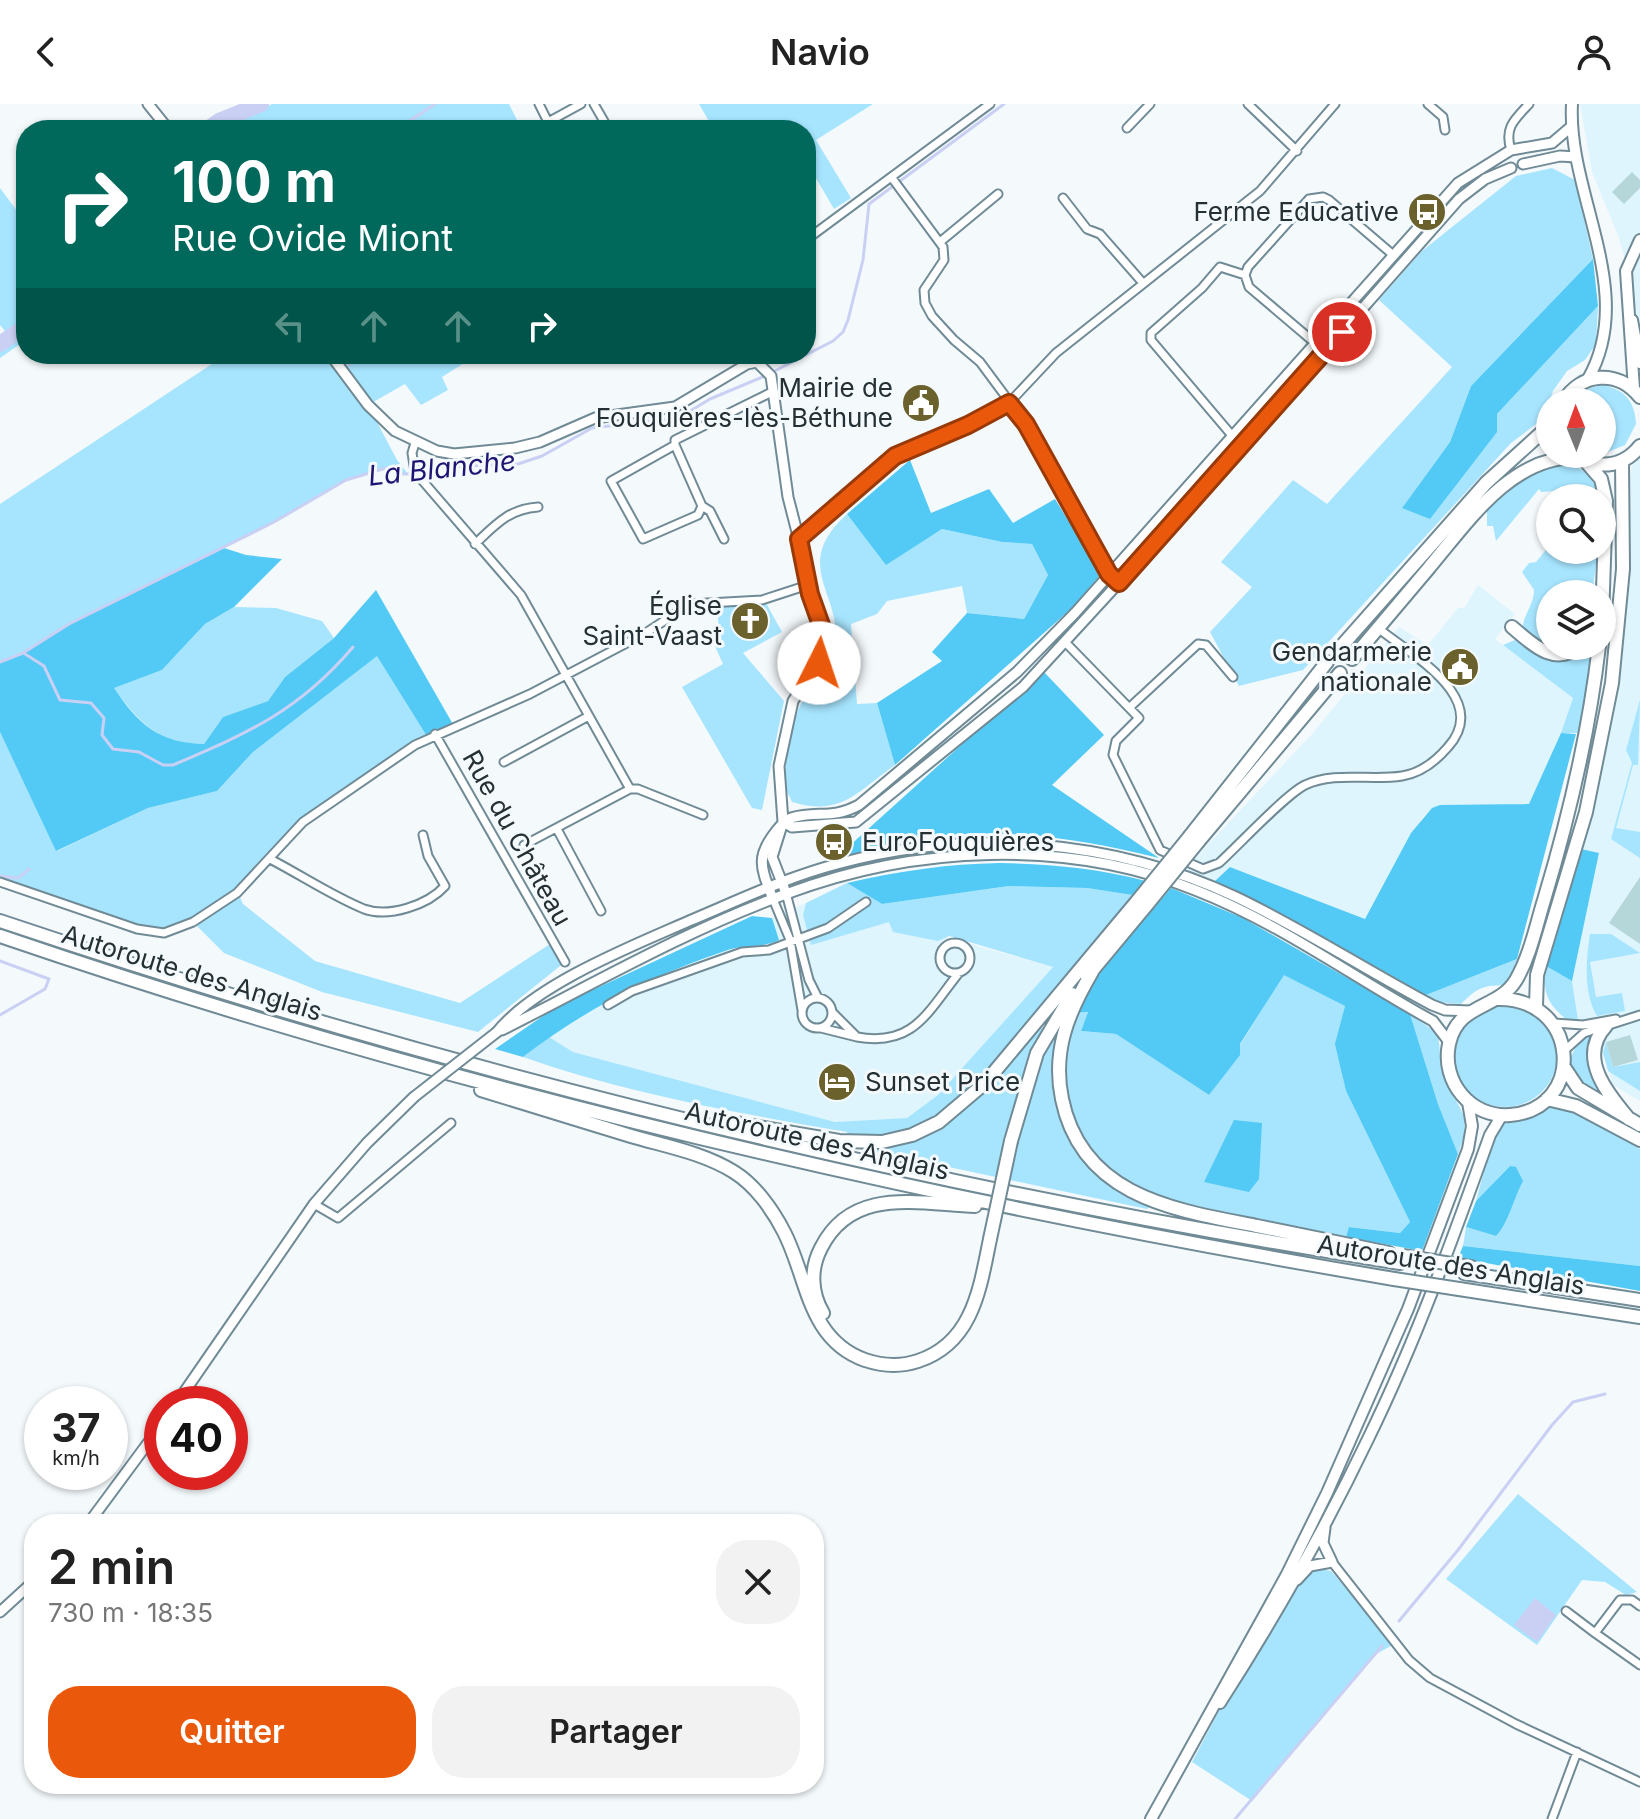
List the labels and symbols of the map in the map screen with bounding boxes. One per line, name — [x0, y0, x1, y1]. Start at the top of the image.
bus stop icon: Ferme Educative — [1406, 191, 1448, 233]
place label: Ferme Educative — [1193, 196, 1399, 227]
pin — [1308, 298, 1376, 366]
place label: Mairie de Fouquières-lès-Béthune — [596, 372, 893, 433]
public building icon: Mairie de Fouquières-lès-Béthune — [900, 382, 942, 424]
north arrow — [1536, 388, 1616, 468]
water label: La Blanche — [366, 443, 518, 493]
place label: Église Saint-Vaast — [582, 590, 722, 651]
church icon: Église Saint-Vaast — [729, 600, 771, 642]
position arrow — [777, 621, 861, 705]
place label: Gendarmerie nationale — [1272, 636, 1432, 697]
public building icon: Gendarmerie nationale — [1439, 646, 1481, 688]
street label: Rue du Château — [456, 745, 578, 931]
bus stop icon: EuroFouquières — [813, 821, 855, 863]
place label: EuroFouquières — [862, 826, 1054, 857]
street label: Autoroute des Anglais — [58, 918, 326, 1027]
hotel icon: Sunset Price — [816, 1061, 858, 1103]
place label: Sunset Price — [865, 1066, 1020, 1097]
street label: Autoroute des Anglais — [682, 1095, 952, 1186]
street label: Autoroute des Anglais — [1315, 1228, 1587, 1301]
speed limit sign: 40 — [144, 1386, 248, 1490]

